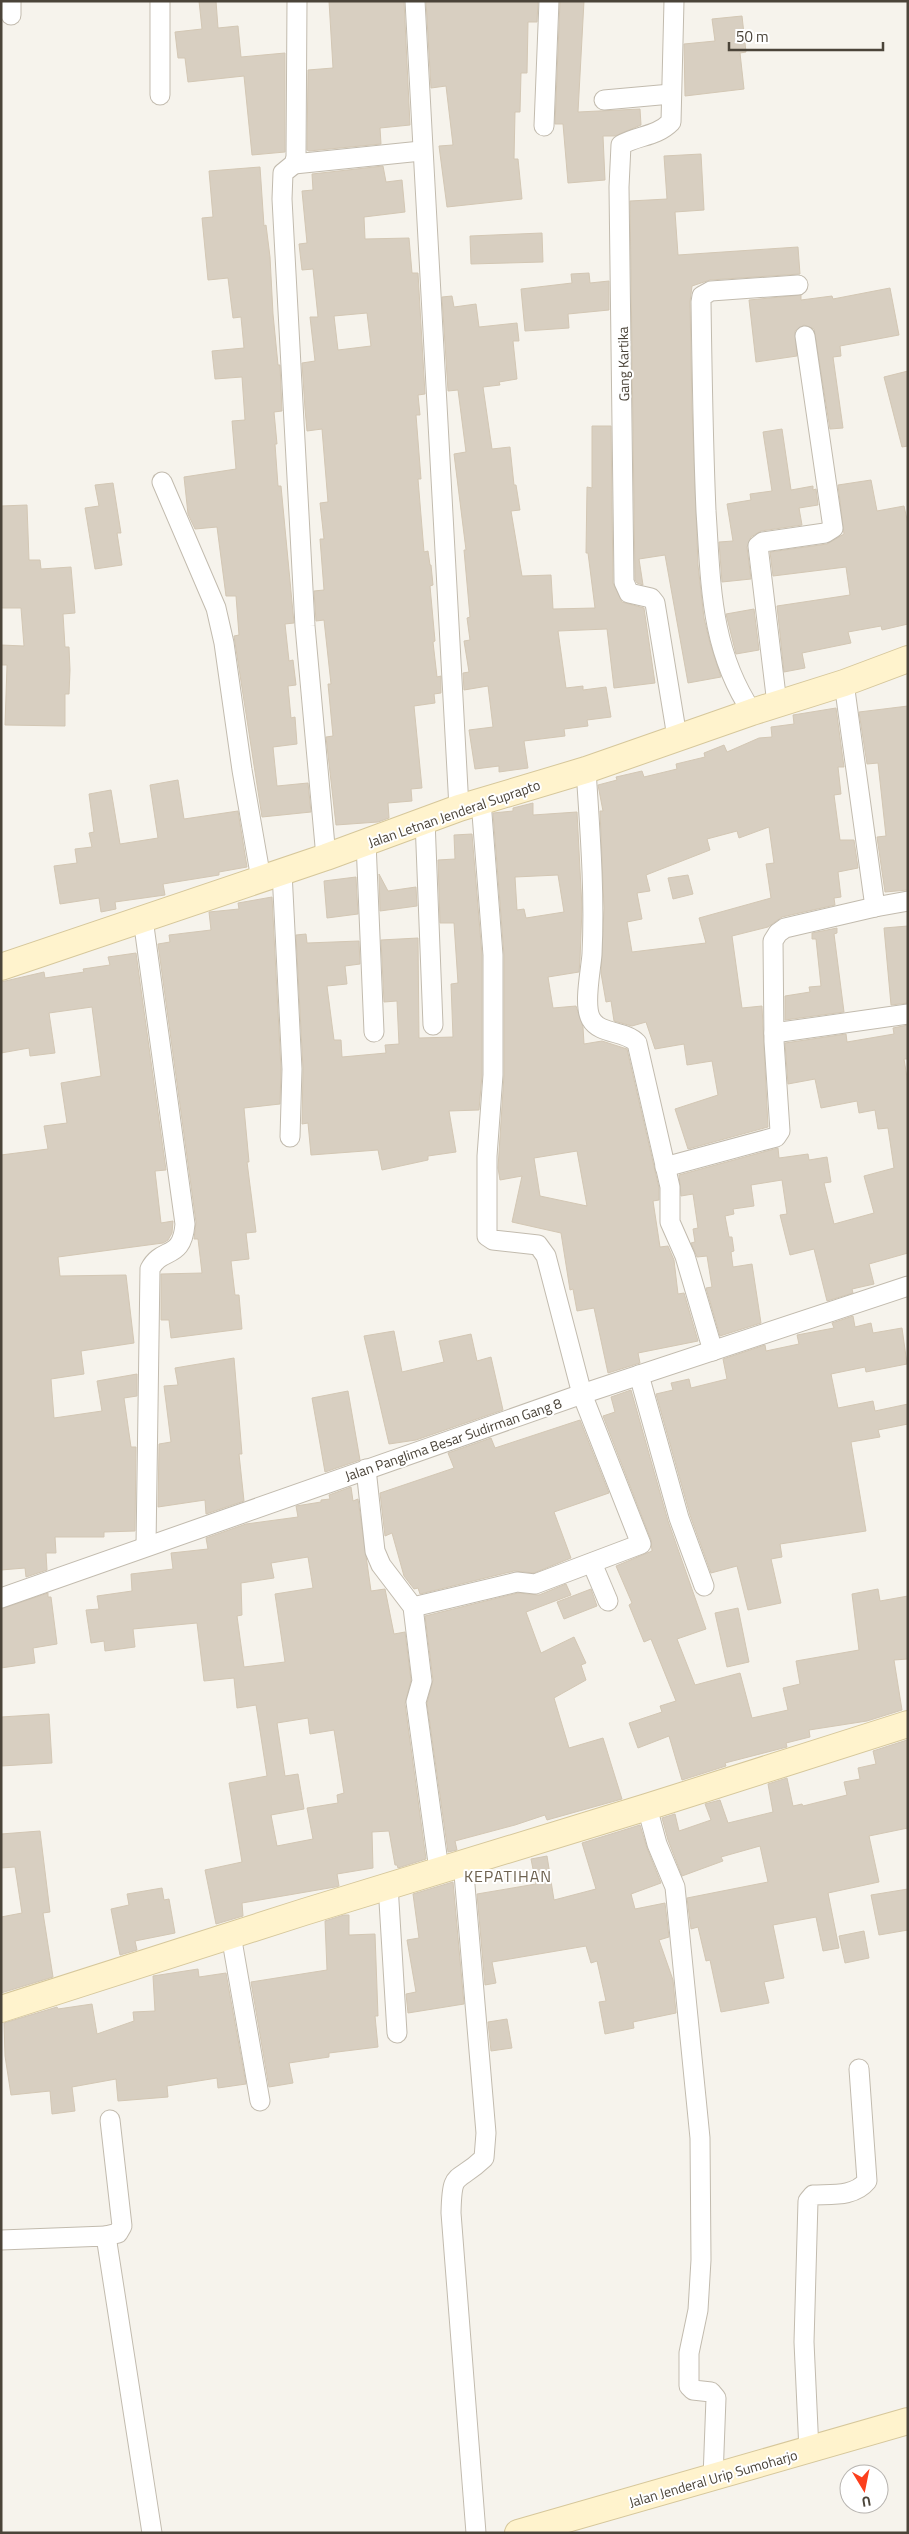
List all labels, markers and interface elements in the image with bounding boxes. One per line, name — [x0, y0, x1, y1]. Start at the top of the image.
scale bar — [729, 20, 883, 52]
text: 50 m — [736, 25, 769, 48]
street label: Gang Kartika — [612, 326, 634, 402]
street label: Jalan Letnan Jenderal Suprapto — [365, 774, 543, 852]
street label: Jalan Panglima Besar Sudirman Gang 8 — [342, 1392, 564, 1486]
district label: KEPATIHAN — [464, 1864, 552, 1888]
street label: Jalan Jenderal Urip Sumoharjo — [626, 2444, 800, 2512]
north arrow — [839, 2464, 889, 2514]
text: U — [860, 2491, 873, 2513]

